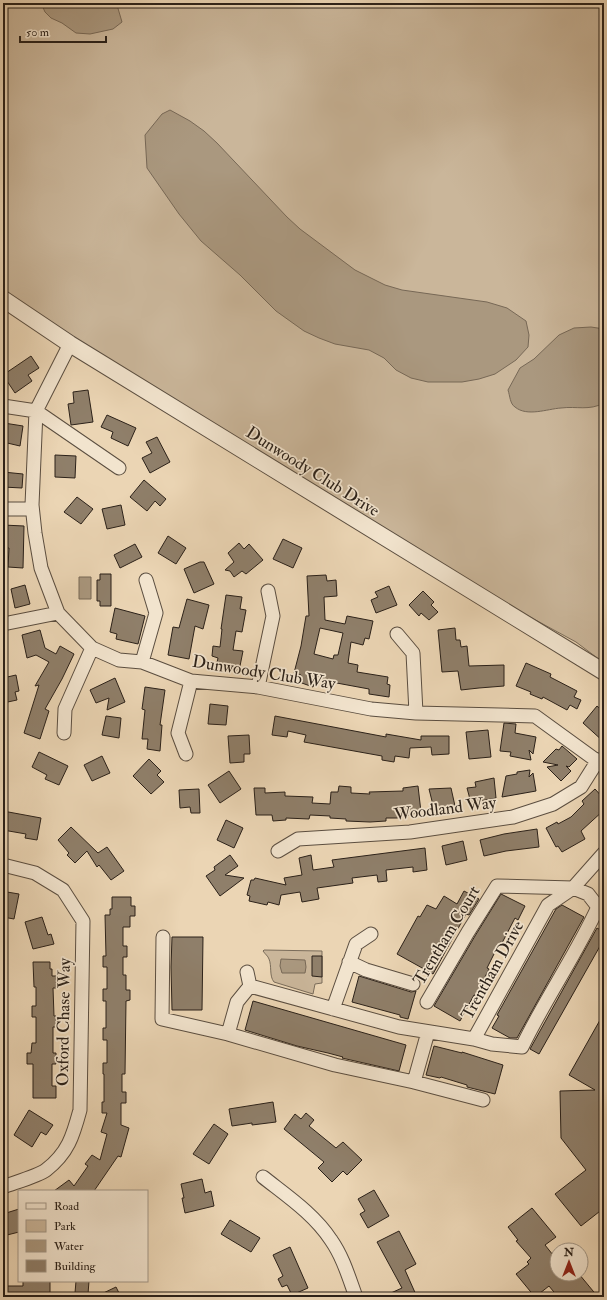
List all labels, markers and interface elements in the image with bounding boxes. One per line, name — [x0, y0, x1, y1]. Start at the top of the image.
scale bar — [20, 18, 106, 44]
text: 50 m — [26, 25, 50, 40]
street label: Dunwoody Club Drive — [241, 422, 383, 522]
street label: Dunwoody Club Way — [191, 651, 338, 695]
street label: Woodland Way — [392, 792, 498, 826]
street label: Trentham Court — [409, 881, 485, 989]
street label: Trentham Drive — [457, 917, 528, 1023]
street label: Oxford Chase Way — [52, 957, 76, 1086]
legend — [18, 1190, 148, 1282]
text: Road — [54, 1199, 79, 1214]
text: Park — [54, 1219, 76, 1234]
text: Water — [53, 1239, 84, 1254]
north arrow — [549, 1242, 589, 1282]
text: N — [563, 1246, 575, 1259]
text: Building — [54, 1259, 97, 1274]

